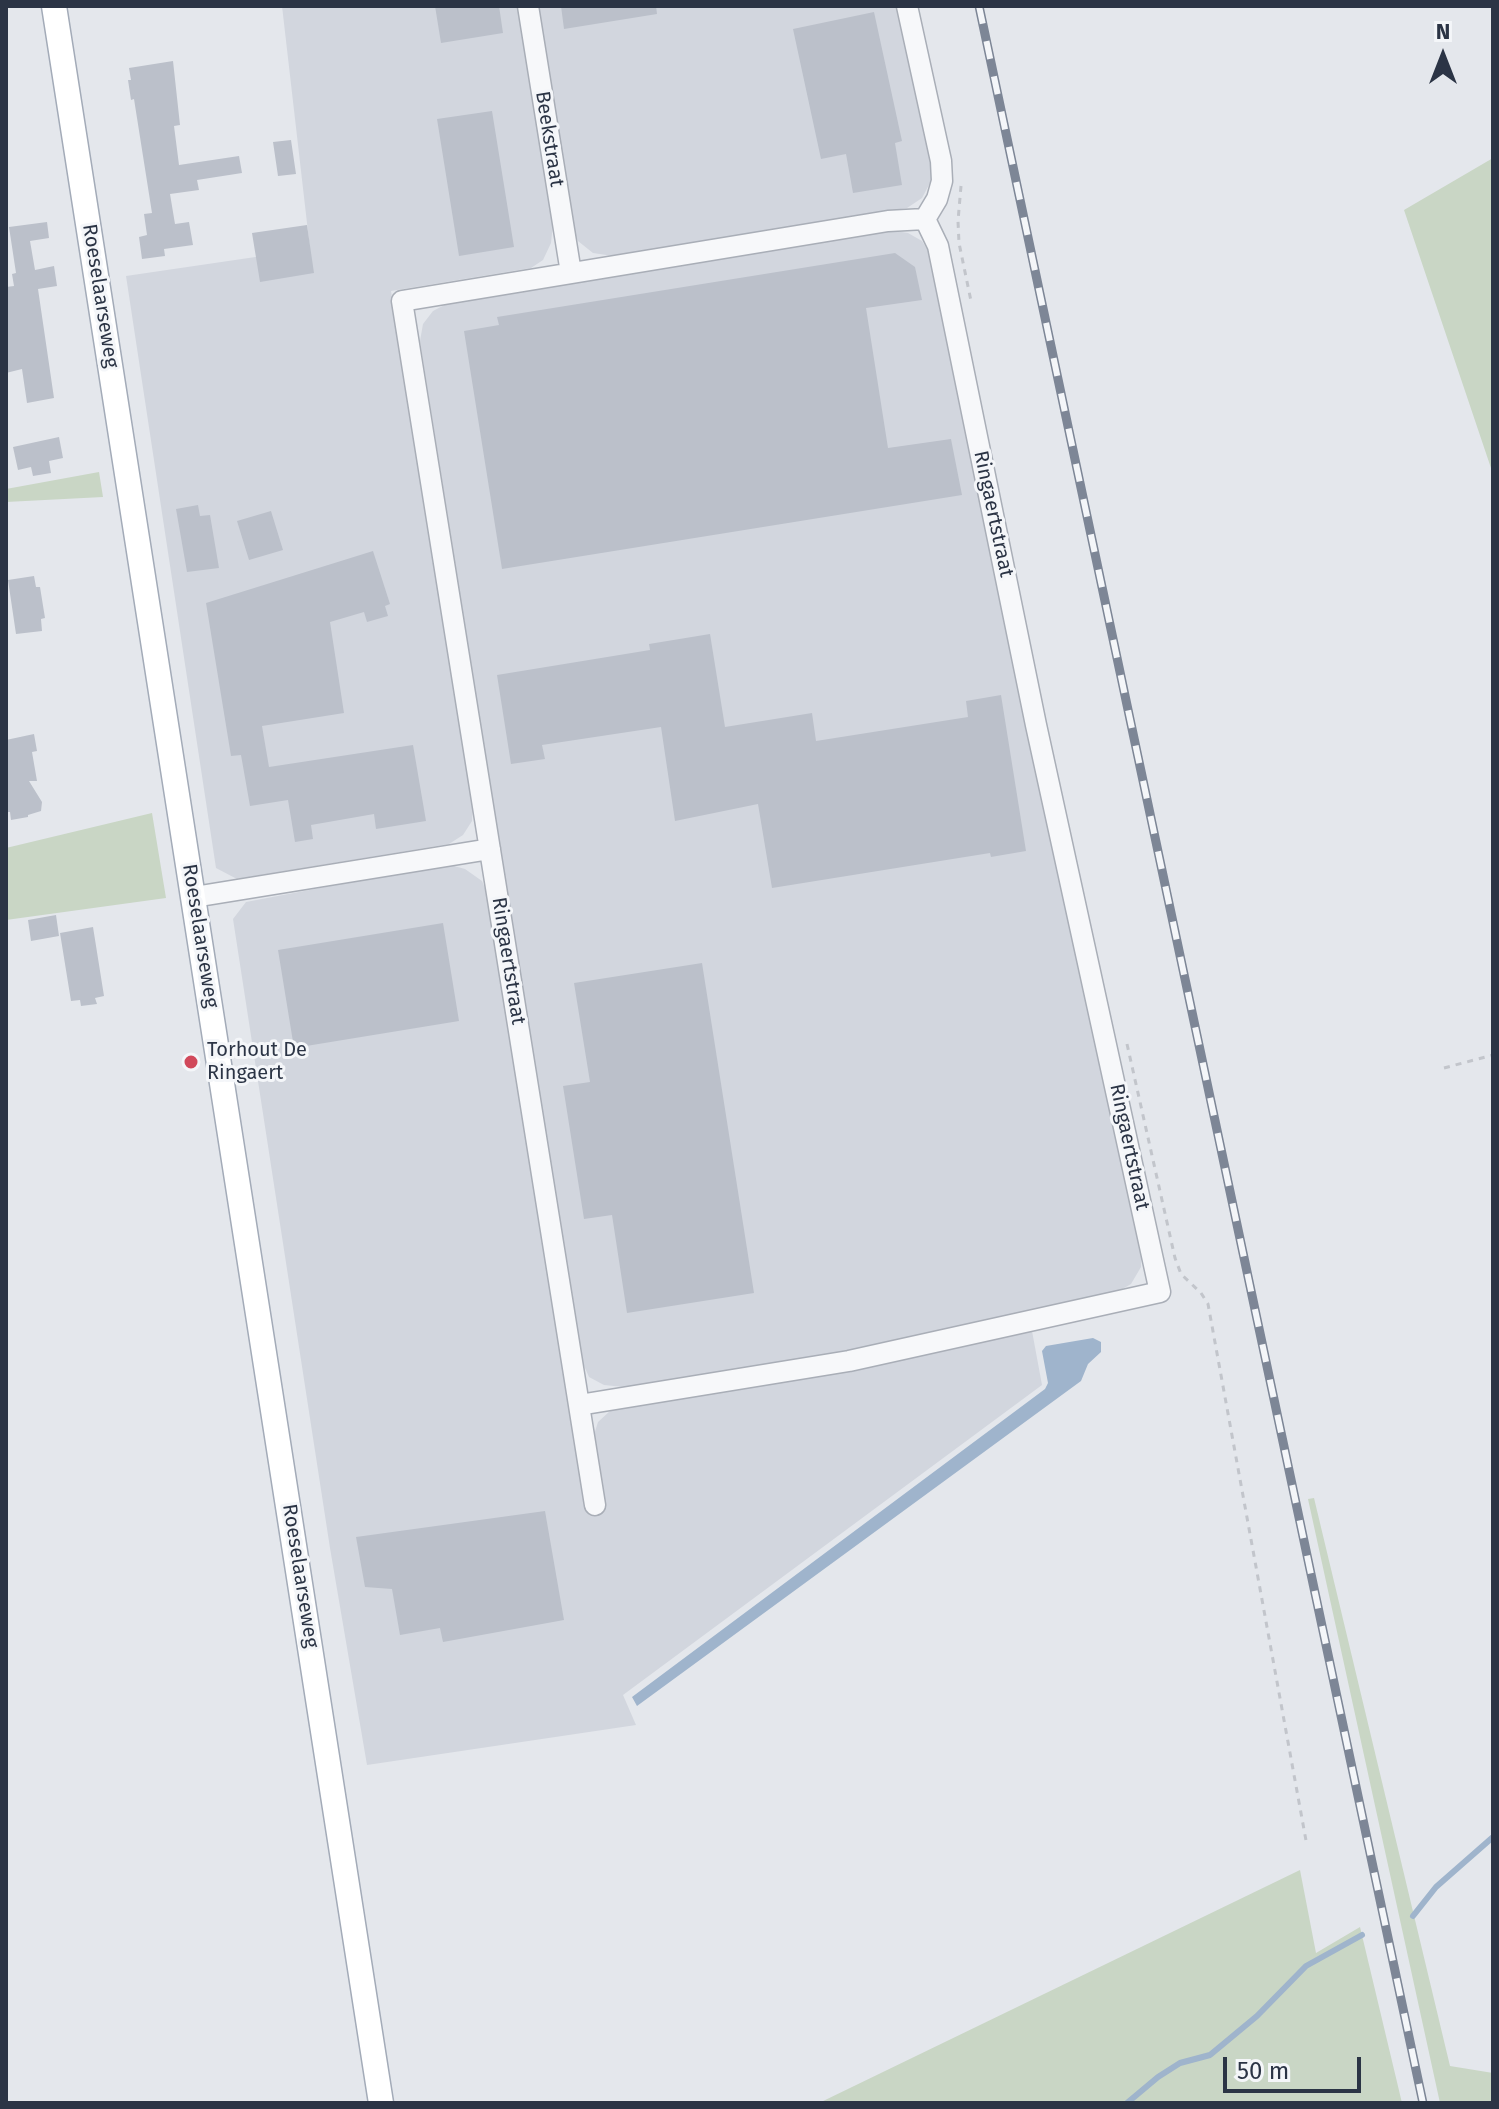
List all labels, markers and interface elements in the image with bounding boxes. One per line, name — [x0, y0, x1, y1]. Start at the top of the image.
north arrow — [1403, 16, 1483, 96]
text: N — [1436, 18, 1450, 45]
street label: Beekstraat — [530, 89, 568, 189]
street label: Roeselaarseweg — [77, 222, 123, 370]
street label: Ringaertstraat — [968, 449, 1018, 579]
street label: Roeselaarseweg — [177, 862, 223, 1010]
street label: Ringaertstraat — [486, 896, 530, 1026]
place label: Torhout De Ringaert — [207, 1038, 307, 1085]
marker: Torhout De Ringaert — [182, 1053, 200, 1071]
street label: Ringaertstraat — [1104, 1082, 1154, 1212]
street label: Roeselaarseweg — [277, 1502, 323, 1650]
scale bar — [1227, 2041, 1365, 2091]
text: 50 m — [1237, 2057, 1289, 2085]

